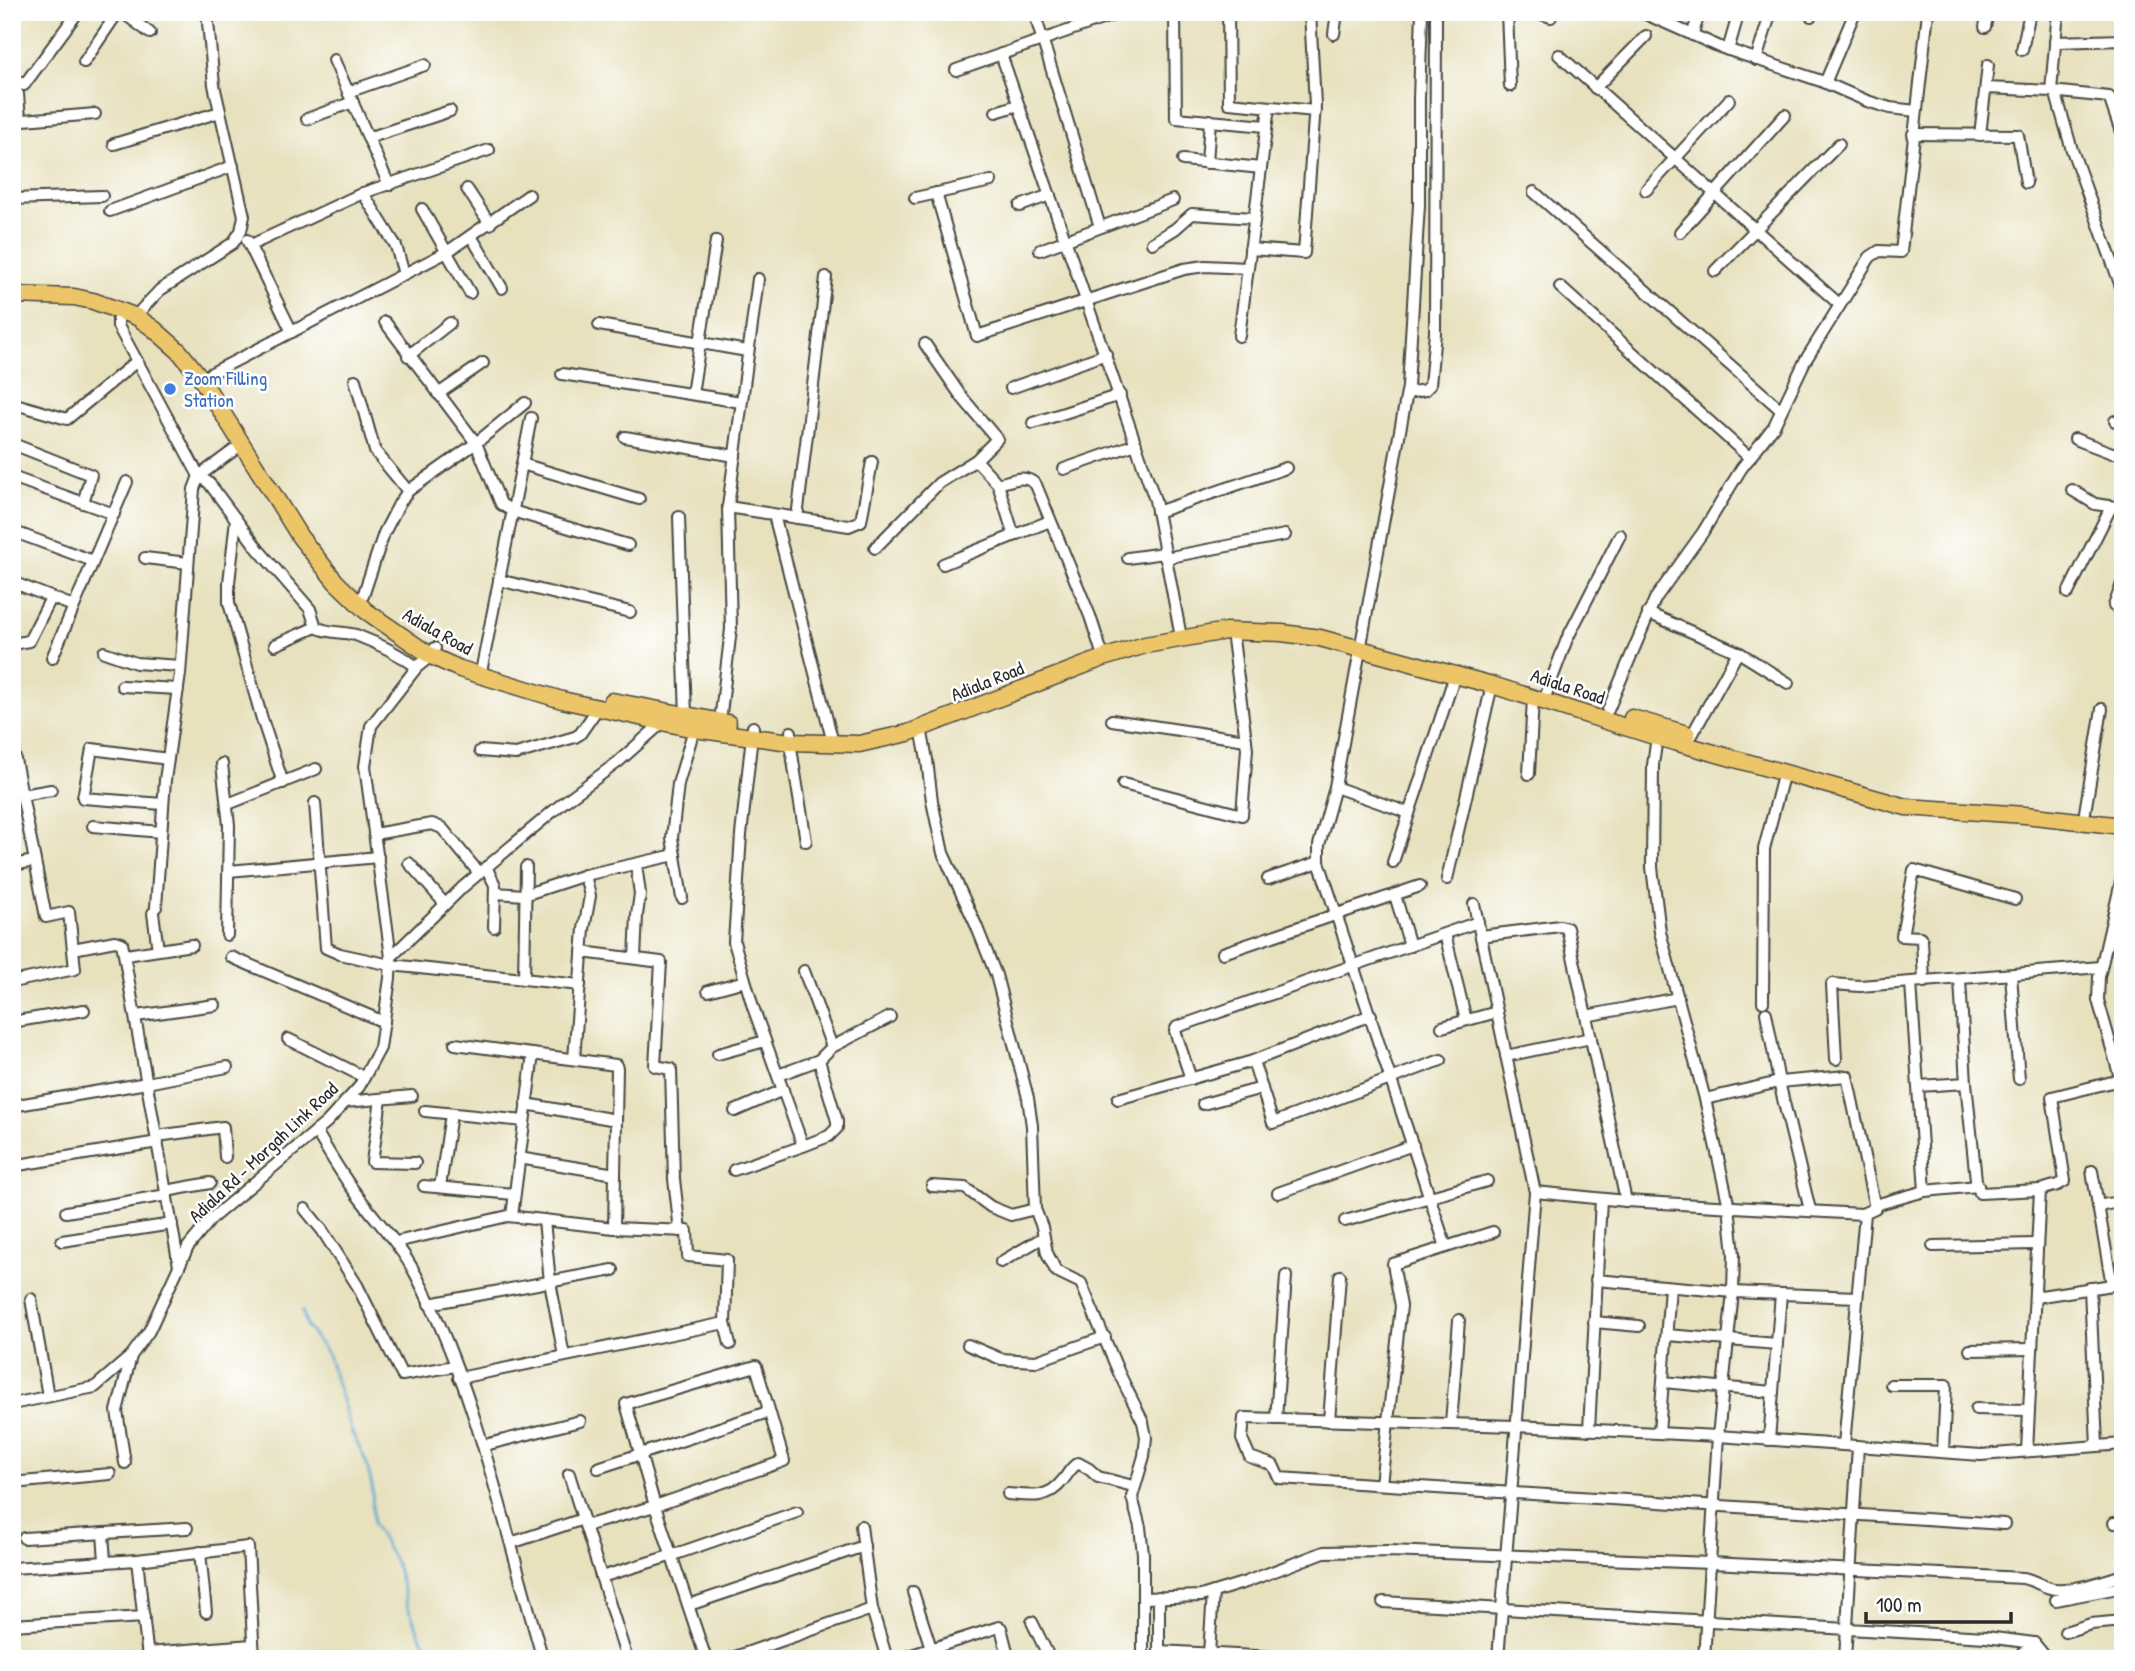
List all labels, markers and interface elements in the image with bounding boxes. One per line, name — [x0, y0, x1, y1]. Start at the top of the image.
place label: Zoom Filling Station — [184, 365, 267, 413]
marker: Zoom Filling Station — [162, 381, 178, 397]
street label: Adiala Road — [398, 601, 478, 661]
street label: Adiala Road — [947, 654, 1028, 707]
street label: Adiala Road — [1528, 662, 1609, 710]
street label: Adiala Rd - Morgah Link Road — [183, 1075, 344, 1228]
scale bar — [1866, 1580, 2011, 1624]
text: 100 m — [1876, 1590, 1922, 1619]

